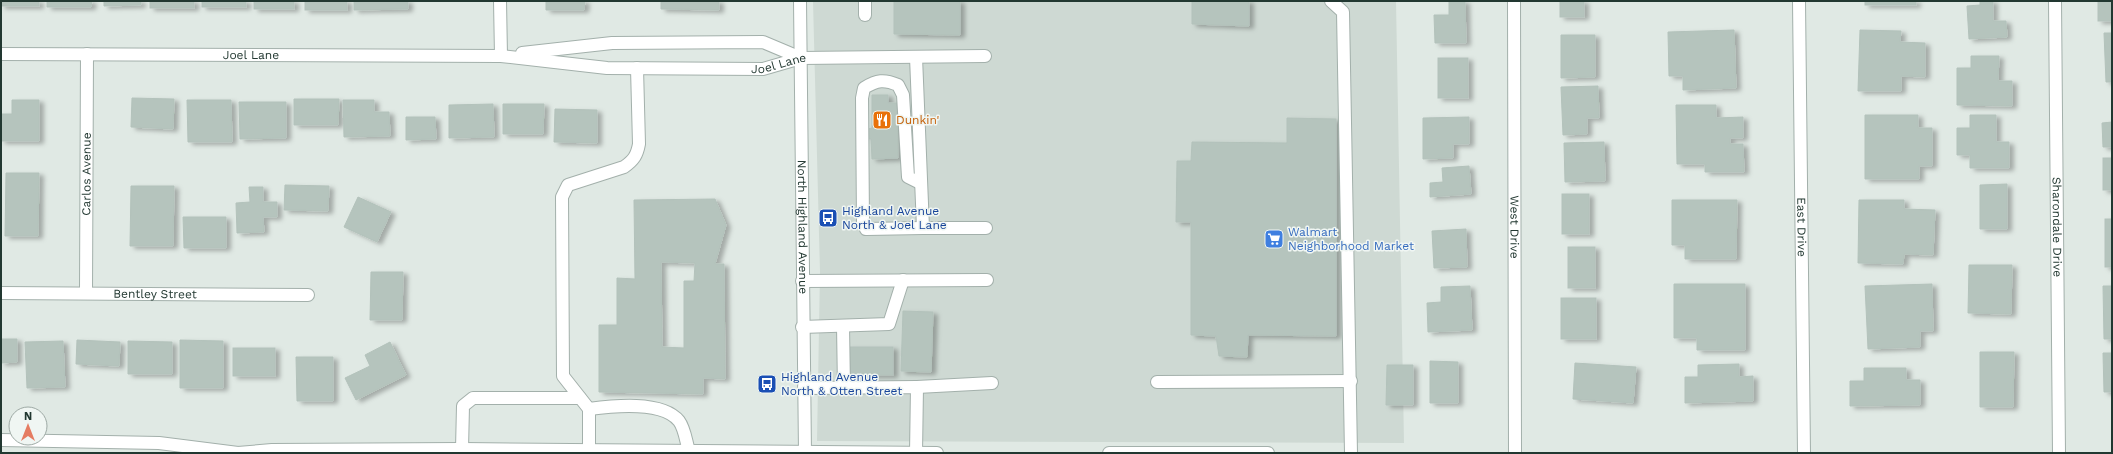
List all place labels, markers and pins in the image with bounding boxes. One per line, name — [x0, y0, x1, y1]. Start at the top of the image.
restaurant icon: Dunkin' — [871, 109, 893, 131]
place label: Dunkin' — [896, 113, 940, 127]
place label: Highland Avenue North & Joel Lane — [842, 204, 947, 232]
bus stop icon: Highland Avenue North & Joel Lane — [817, 207, 839, 229]
place label: Walmart Neighborhood Market — [1288, 225, 1414, 253]
supermarket icon: Walmart Neighborhood Market — [1263, 228, 1285, 250]
place label: Highland Avenue North & Otten Street — [781, 370, 902, 398]
bus stop icon: Highland Avenue North & Otten Street — [756, 373, 778, 395]

